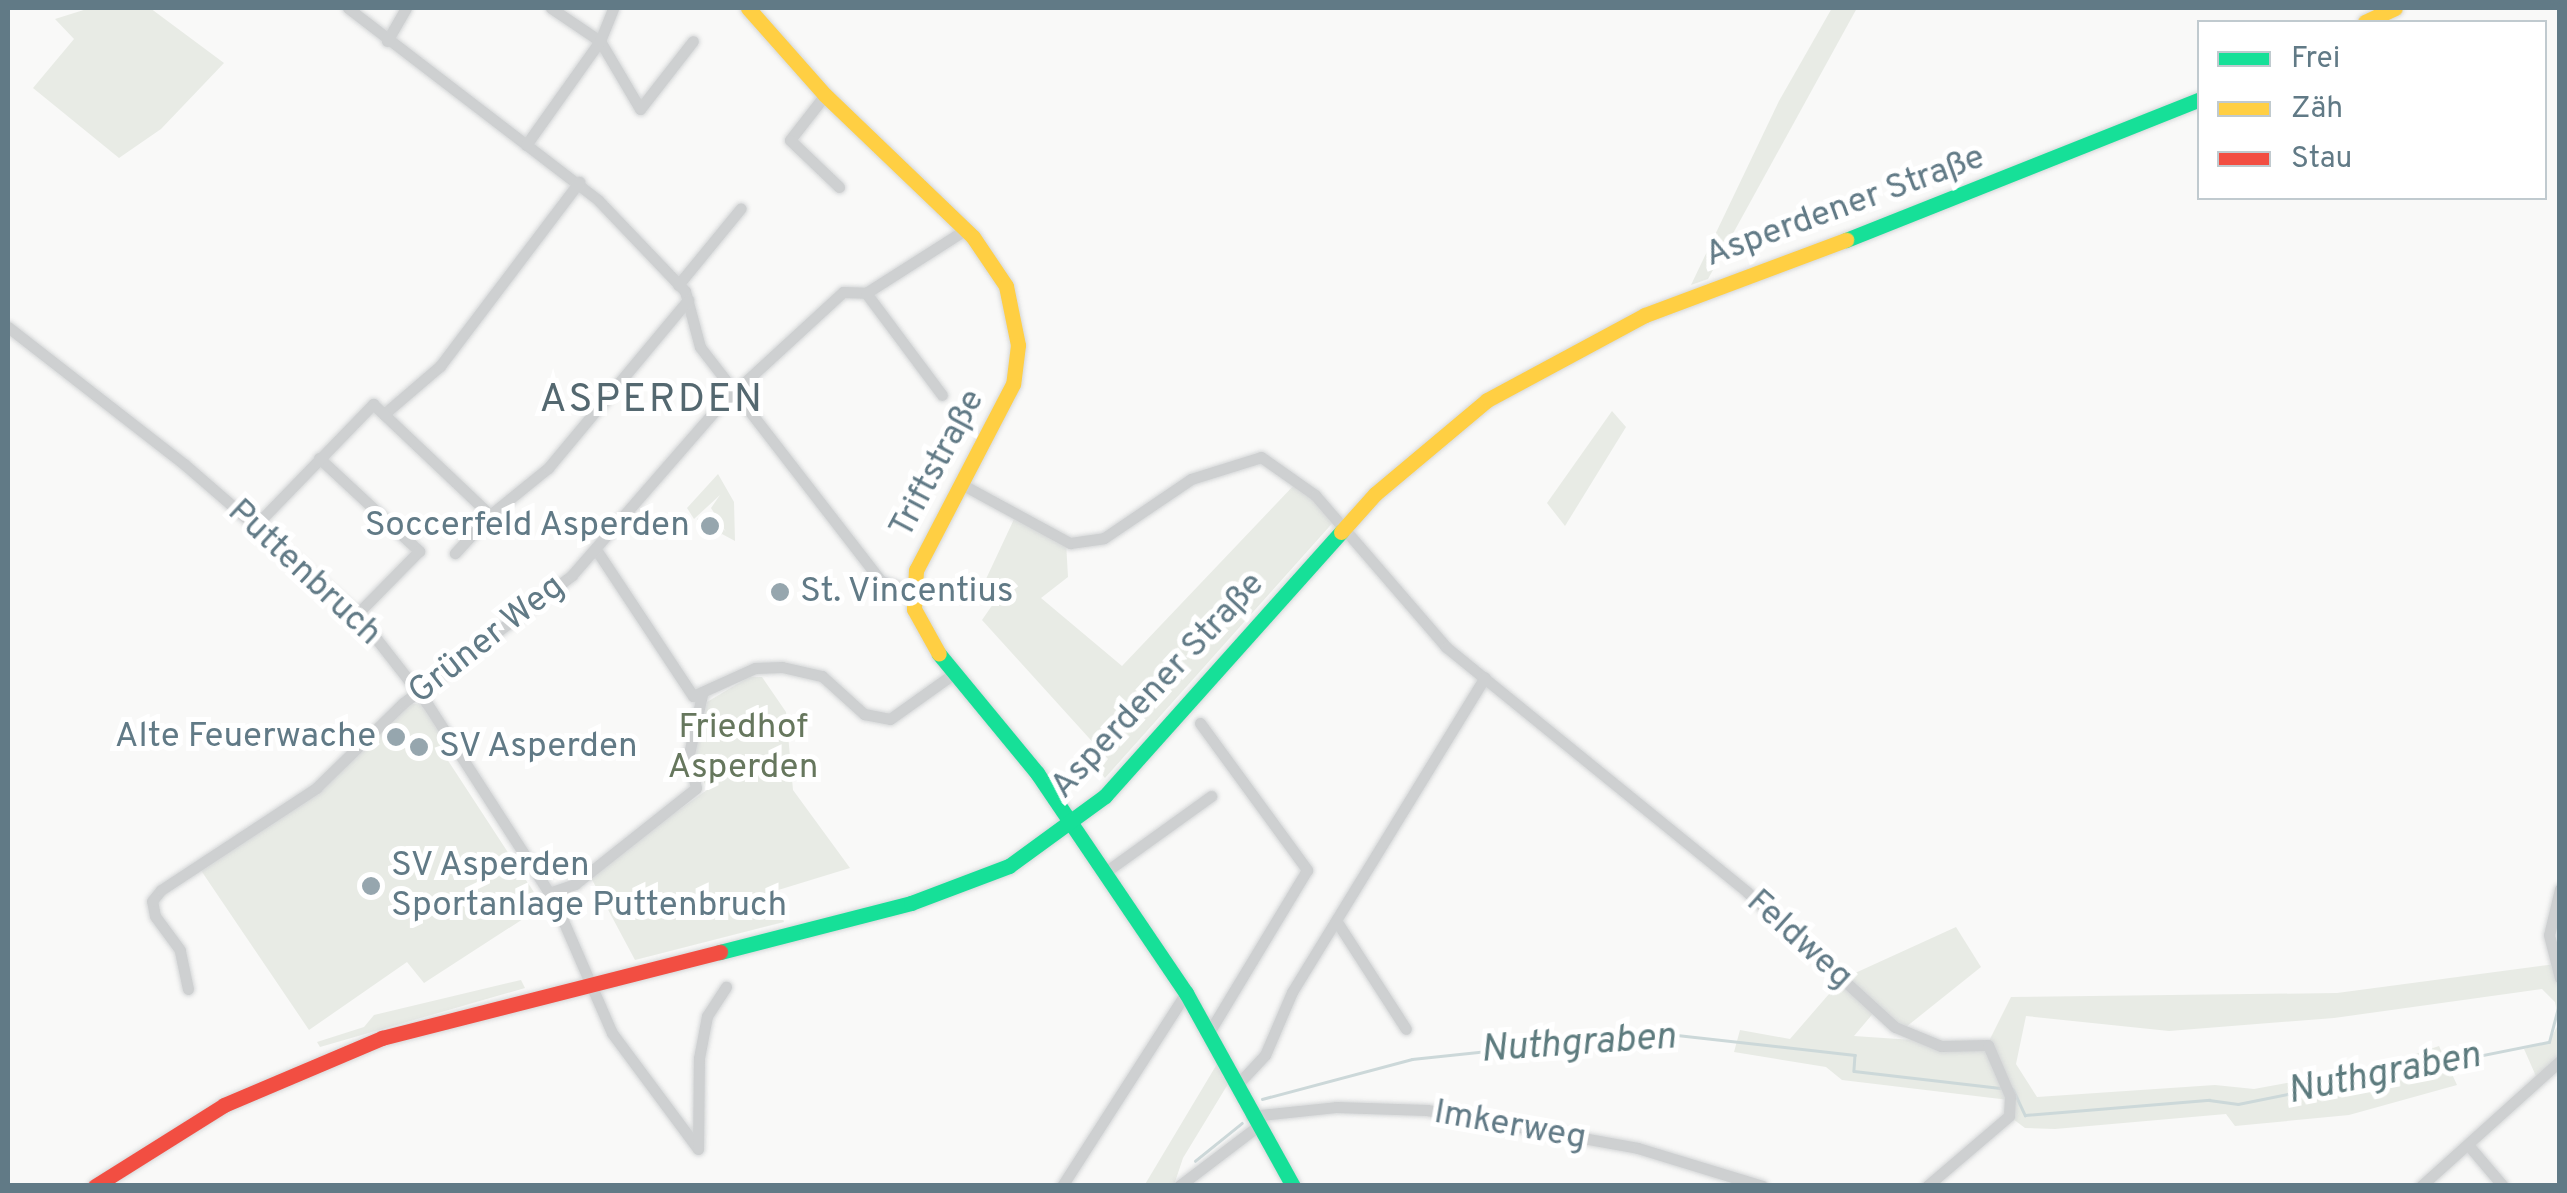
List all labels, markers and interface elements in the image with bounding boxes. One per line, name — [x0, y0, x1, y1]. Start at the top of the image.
legend — [2197, 20, 2547, 200]
text: Frei — [2291, 41, 2340, 78]
text: Zäh — [2291, 91, 2343, 128]
street label: Asperdener Straße — [1700, 137, 1990, 277]
text: Stau — [2291, 141, 2352, 178]
district label: ASPERDEN — [540, 377, 764, 425]
street label: Triftstraße — [881, 383, 995, 545]
street label: Puttenbruch — [218, 491, 390, 655]
place label: Soccerfeld Asperden — [363, 505, 690, 547]
marker: Soccerfeld Asperden — [699, 515, 721, 537]
street label: Asperdener Straße — [1042, 564, 1274, 808]
street label: Grüner Weg — [401, 566, 573, 714]
place label: St. Vincentius — [800, 571, 1015, 613]
marker: St. Vincentius — [769, 581, 791, 603]
park label: Friedhof Asperden — [668, 707, 818, 789]
place label: Alte Feuerwache — [115, 716, 376, 758]
marker: Alte Feuerwache — [385, 726, 407, 748]
place label: SV Asperden — [439, 726, 641, 768]
marker: SV Asperden — [408, 736, 430, 758]
place label: SV Asperden Sportanlage Puttenbruch — [391, 845, 787, 927]
marker: SV Asperden Sportanlage Puttenbruch — [360, 875, 382, 897]
street label: Feldweg — [1737, 881, 1861, 999]
water label: Nuthgraben — [1479, 1015, 1677, 1075]
water label: Nuthgraben — [2284, 1034, 2484, 1116]
street label: Imkerweg — [1431, 1092, 1589, 1160]

